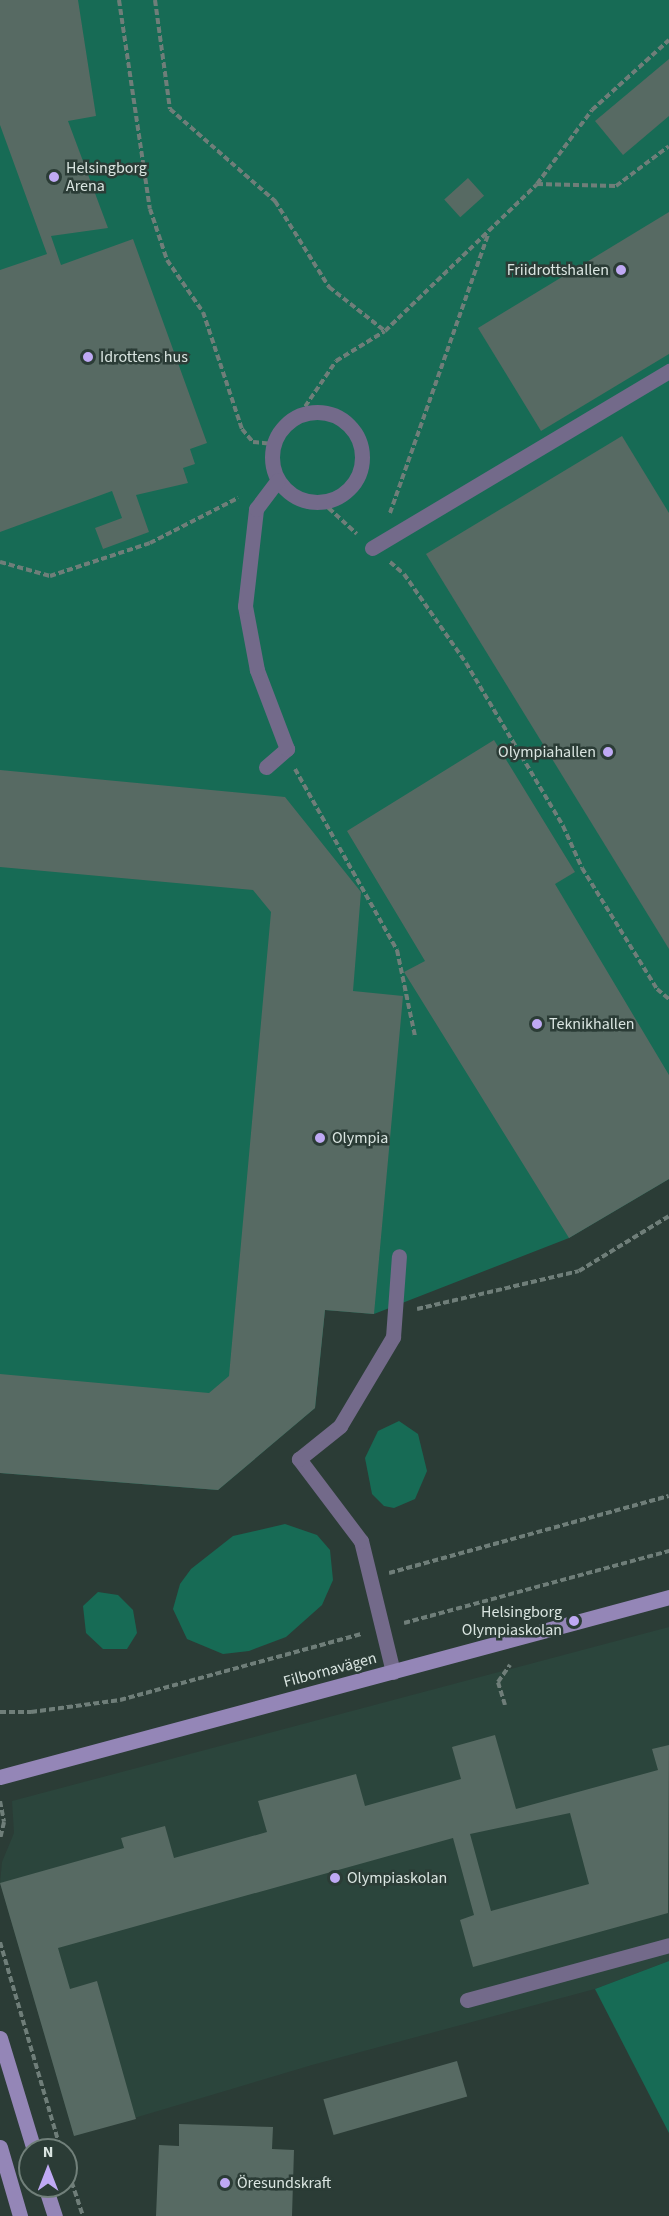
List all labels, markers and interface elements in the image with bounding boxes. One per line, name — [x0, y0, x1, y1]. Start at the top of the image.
place label: Helsingborg Arena — [66, 158, 147, 196]
marker: Helsingborg Arena — [47, 170, 61, 184]
place label: Friidrottshallen — [507, 260, 609, 280]
marker: Friidrottshallen — [614, 263, 628, 277]
place label: Idrottens hus — [100, 347, 188, 367]
marker: Idrottens hus — [81, 350, 95, 364]
place label: Olympiahallen — [498, 742, 596, 762]
marker: Olympiahallen — [601, 745, 615, 759]
place label: Teknikhallen — [549, 1014, 635, 1034]
marker: Teknikhallen — [530, 1017, 544, 1031]
place label: Olympia — [332, 1128, 388, 1148]
marker: Olympia — [313, 1131, 327, 1145]
place label: Helsingborg Olympiaskolan — [462, 1602, 562, 1640]
marker: Helsingborg Olympiaskolan — [567, 1614, 581, 1628]
street label: Filbornavägen — [281, 1648, 379, 1692]
place label: Olympiaskolan — [347, 1868, 447, 1888]
marker: Olympiaskolan — [328, 1871, 342, 1885]
north arrow — [18, 2138, 78, 2198]
text: N — [43, 2141, 53, 2163]
place label: Öresundskraft — [237, 2173, 331, 2193]
marker: Öresundskraft — [218, 2176, 232, 2190]

